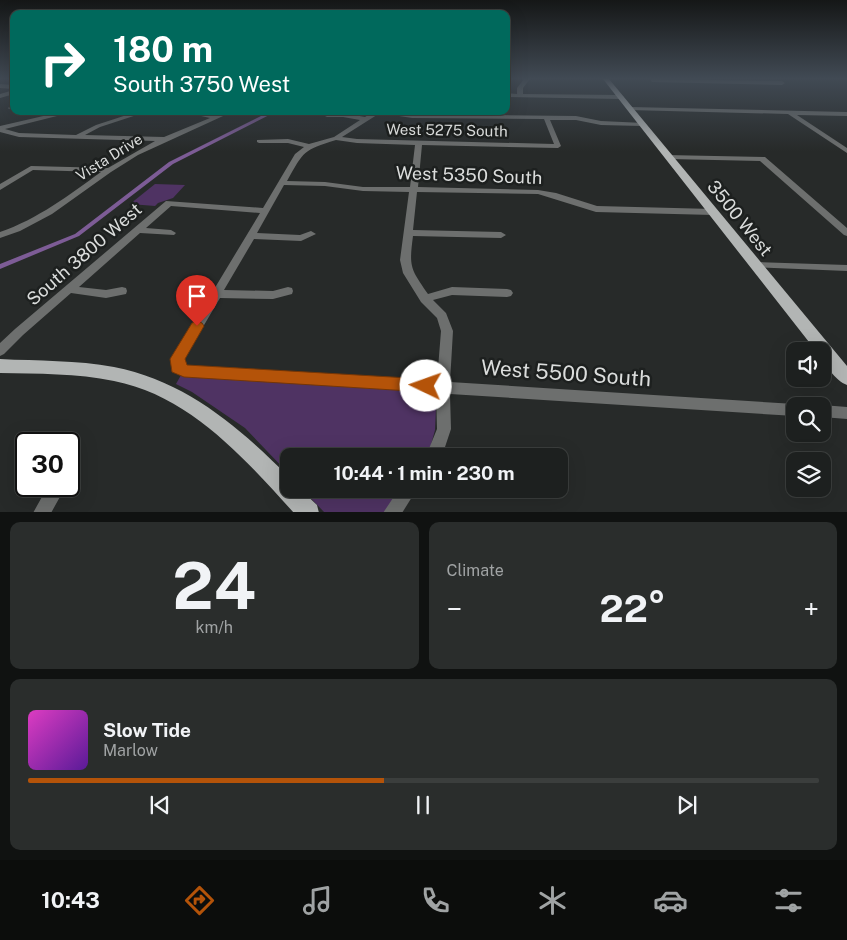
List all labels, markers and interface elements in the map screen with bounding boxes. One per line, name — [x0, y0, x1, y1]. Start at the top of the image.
text: 180 m — [113, 29, 213, 70]
icon: right — [30, 30, 95, 95]
text: South 3750 West — [113, 71, 290, 97]
street label: West 5275 South — [386, 120, 508, 140]
street label: Vista Drive — [73, 130, 145, 184]
street label: West 5350 South — [395, 162, 543, 188]
street label: 3500 West — [703, 176, 777, 260]
street label: South 3800 West — [22, 198, 146, 310]
pin — [176, 275, 218, 326]
icon: arrive — [183, 282, 211, 310]
map controls — [786, 342, 831, 497]
button: sound — [786, 342, 831, 387]
street label: West 5500 South — [480, 355, 652, 391]
position arrow — [399, 359, 451, 411]
button: search — [786, 397, 831, 442]
speed limit sign: 30 — [15, 432, 80, 497]
button: layers — [786, 452, 831, 497]
text: 10:44 · 1 min · 230 m — [333, 462, 515, 484]
text: 24 — [172, 547, 256, 624]
text: Climate — [447, 561, 504, 580]
text: 22° — [600, 586, 666, 631]
text: − — [447, 592, 462, 625]
text: + — [803, 592, 819, 625]
text: km/h — [195, 618, 233, 637]
text: Slow Tide — [103, 719, 191, 741]
text: Marlow — [103, 741, 158, 760]
icon: previous — [146, 791, 174, 819]
icon: pause — [409, 791, 437, 819]
icon: next — [673, 791, 701, 819]
icon: directions — [182, 883, 217, 918]
icon: music — [300, 883, 335, 918]
icon: phone — [418, 883, 453, 918]
icon: climate — [535, 883, 570, 918]
icon: car — [653, 883, 688, 918]
icon: filters — [771, 883, 806, 918]
text: 10:43 — [41, 887, 100, 913]

